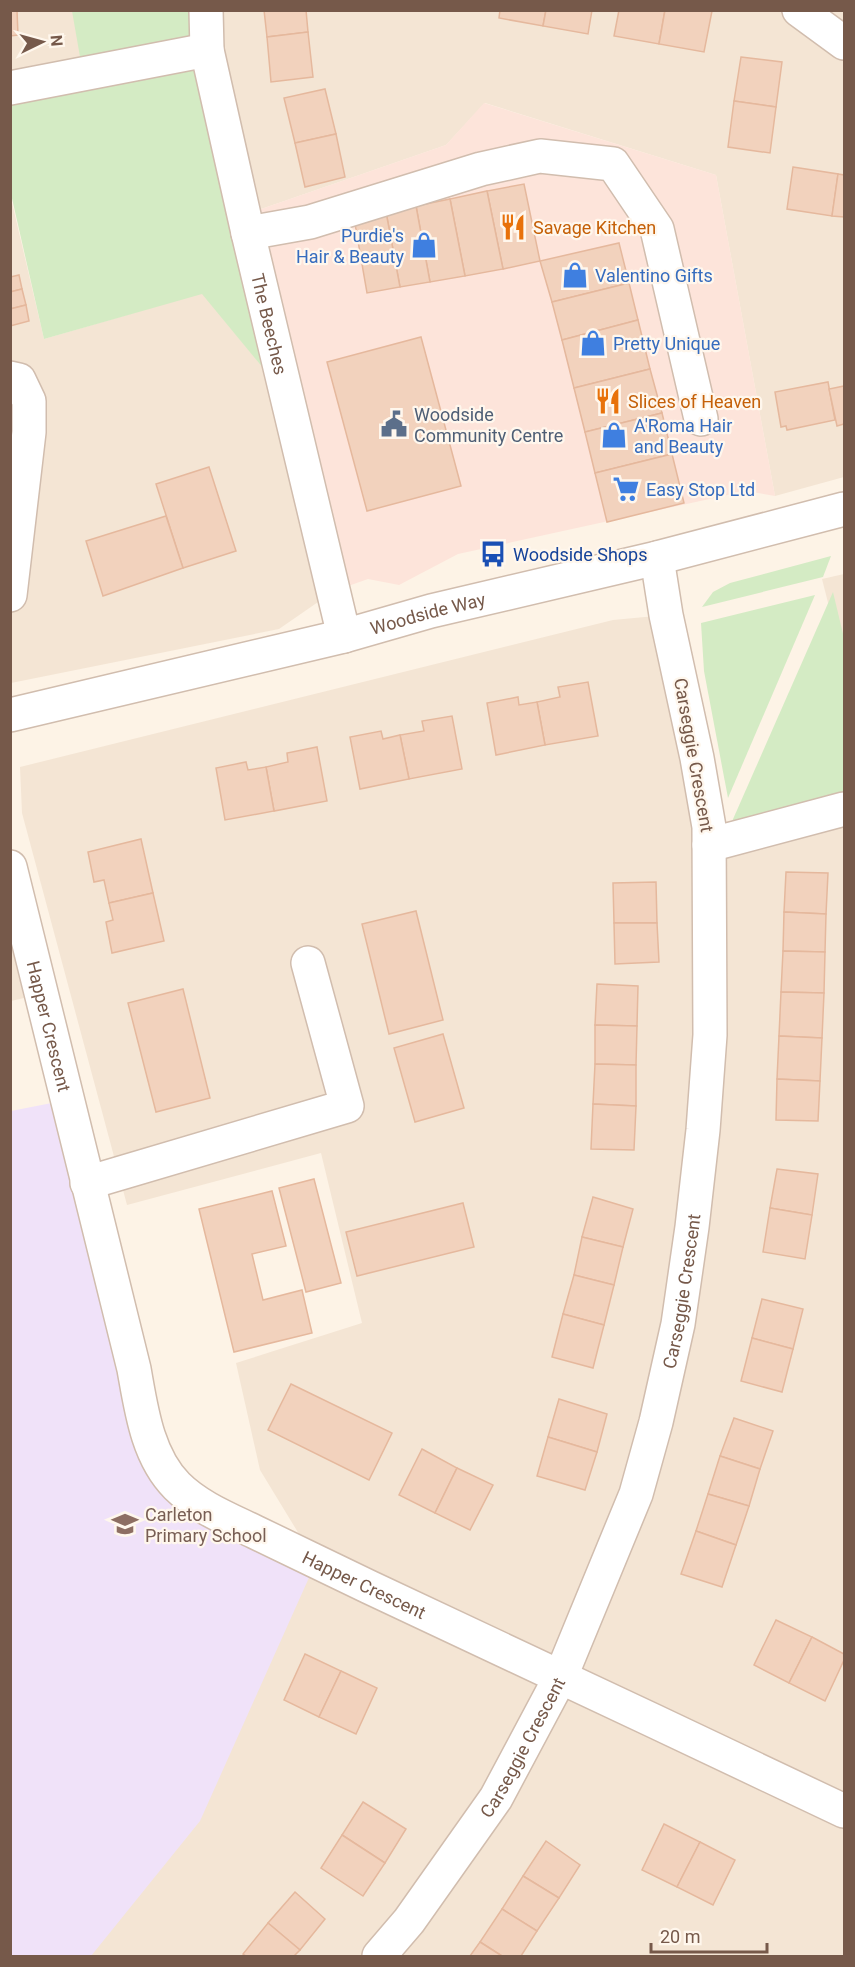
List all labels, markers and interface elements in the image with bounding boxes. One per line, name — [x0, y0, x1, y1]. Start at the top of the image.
north arrow — [12, 12, 72, 72]
text: N — [46, 34, 66, 47]
restaurant icon: Savage Kitchen — [498, 212, 528, 242]
place label: Savage Kitchen — [533, 217, 656, 238]
place label: Purdie's Hair & Beauty — [296, 225, 404, 267]
shop icon: Purdie's Hair & Beauty — [409, 230, 439, 260]
shop icon: Valentino Gifts — [560, 260, 590, 290]
place label: Valentino Gifts — [595, 265, 713, 286]
street label: The Beeches — [247, 271, 292, 377]
shop icon: Pretty Unique — [578, 328, 608, 358]
place label: Pretty Unique — [613, 333, 720, 354]
restaurant icon: Slices of Heaven — [593, 386, 623, 416]
place label: Slices of Heaven — [628, 391, 761, 412]
place label: Woodside Community Centre — [414, 404, 563, 446]
public building icon: Woodside Community Centre — [379, 409, 409, 439]
place label: A'Roma Hair and Beauty — [634, 415, 732, 457]
shop icon: A'Roma Hair and Beauty — [599, 420, 629, 450]
supermarket icon: Easy Stop Ltd — [611, 474, 641, 504]
place label: Easy Stop Ltd — [646, 479, 755, 500]
bus stop icon: Woodside Shops — [478, 539, 508, 569]
place label: Woodside Shops — [513, 544, 647, 565]
street label: Woodside Way — [368, 588, 488, 638]
street label: Carseggie Crescent — [670, 676, 718, 834]
street label: Happer Crescent — [23, 959, 76, 1094]
street label: Carseggie Crescent — [658, 1213, 704, 1370]
place label: Carleton Primary School — [145, 1504, 267, 1546]
school or university icon: Carleton Primary School — [110, 1509, 140, 1539]
street label: Happer Crescent — [299, 1546, 429, 1623]
street label: Carseggie Crescent — [475, 1673, 569, 1821]
scale bar — [651, 1916, 766, 1954]
text: 20 m — [660, 1926, 700, 1947]

